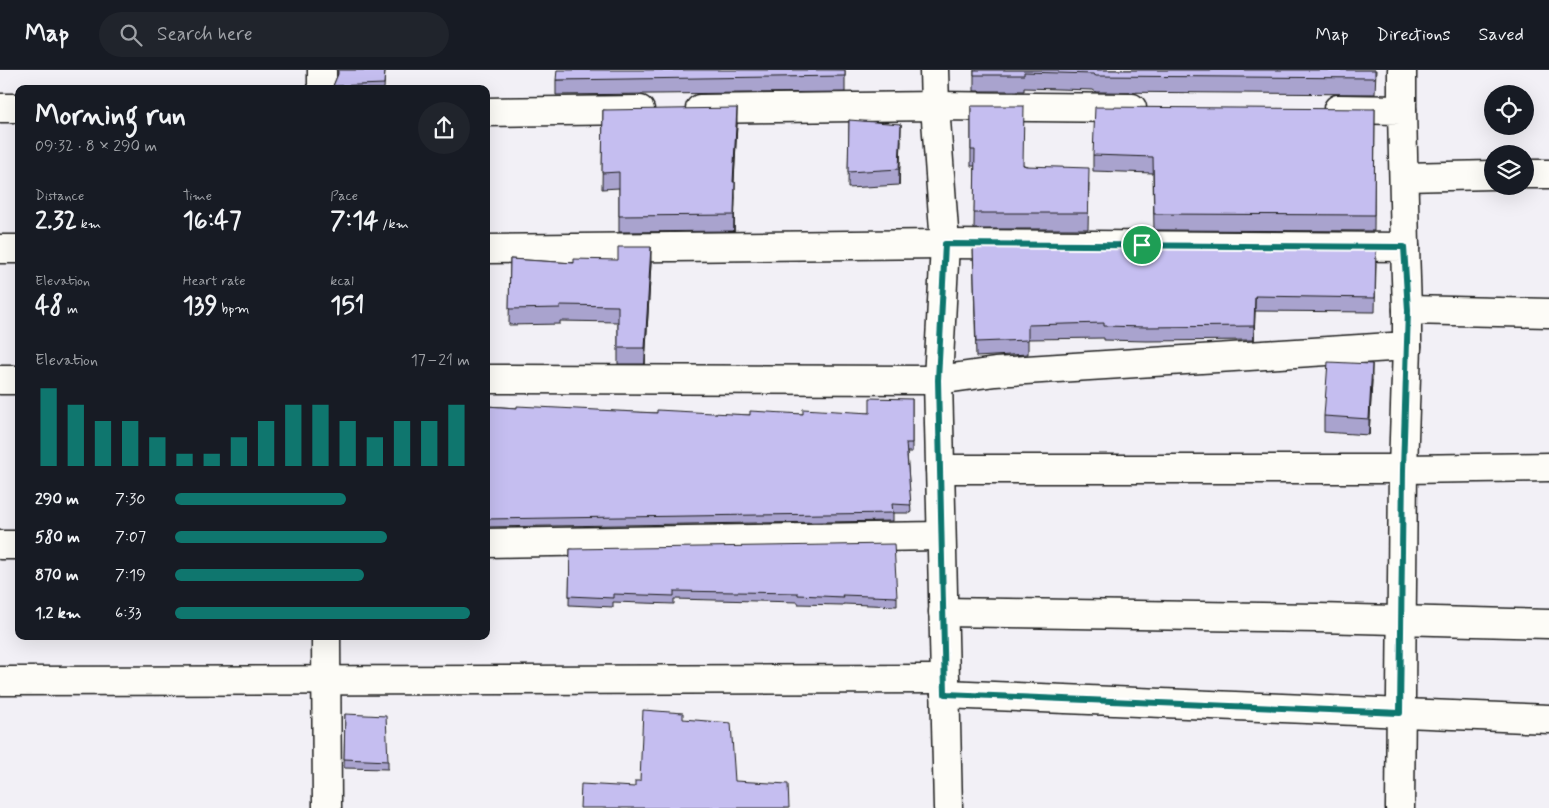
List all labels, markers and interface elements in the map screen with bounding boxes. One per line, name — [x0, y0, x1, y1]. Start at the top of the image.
search box — [99, 12, 449, 57]
text: Map — [25, 19, 69, 50]
icon: search — [117, 21, 145, 49]
text: Search here — [157, 22, 253, 47]
text: Map — [1316, 23, 1349, 47]
text: Directions — [1377, 23, 1451, 47]
text: Saved — [1479, 23, 1524, 47]
map controls — [1484, 85, 1534, 195]
button: locate — [1484, 85, 1534, 135]
text: Morning run — [35, 98, 186, 135]
button: share — [418, 102, 470, 154]
text: 09:32 · 8 × 290 m — [35, 136, 157, 157]
button: layers — [1484, 145, 1534, 195]
text: Distance — [35, 187, 84, 205]
text: Time — [183, 187, 212, 205]
text: Pace — [330, 187, 358, 205]
text: 2.32 — [35, 205, 77, 238]
text: 16:47 — [183, 205, 241, 238]
text: 7:14 — [330, 205, 379, 238]
text: km — [77, 215, 101, 233]
text: /km — [379, 215, 409, 233]
pin — [1121, 224, 1163, 266]
icon: arrive — [1128, 231, 1156, 259]
text: Elevation — [35, 272, 90, 290]
text: Heart rate — [183, 272, 246, 290]
text: kcal — [330, 272, 354, 290]
text: 48 — [35, 290, 63, 323]
text: 139 — [183, 290, 218, 323]
text: 151 — [330, 290, 365, 323]
text: m — [63, 300, 78, 318]
text: bpm — [218, 300, 250, 318]
text: Elevation — [35, 350, 98, 371]
text: 17–21 m — [411, 350, 470, 371]
text: 290 m — [35, 489, 79, 510]
text: 7:30 — [115, 489, 145, 510]
text: 580 m — [35, 527, 80, 548]
text: 7:07 — [115, 527, 146, 548]
text: 870 m — [35, 565, 79, 586]
text: 7:19 — [115, 565, 146, 586]
text: 1.2 km — [35, 603, 81, 624]
text: 6:33 — [115, 603, 141, 624]

